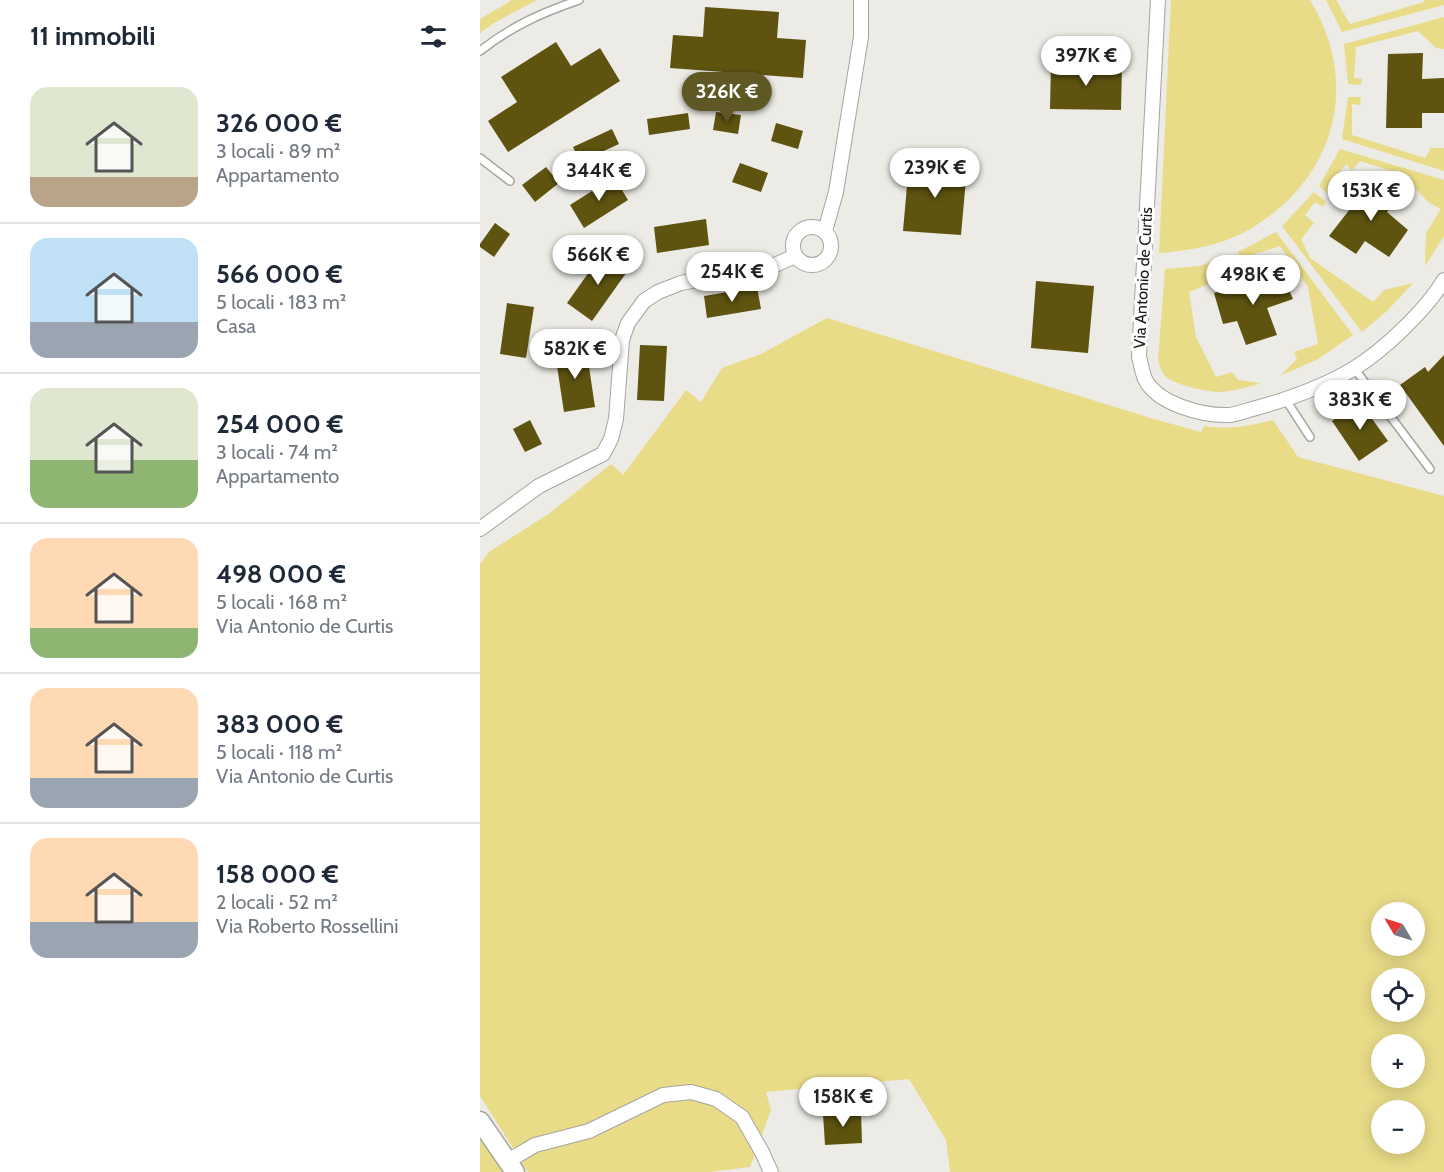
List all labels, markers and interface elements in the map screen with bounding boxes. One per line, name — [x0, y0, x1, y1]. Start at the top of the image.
text: 11 immobili — [30, 20, 155, 52]
icon: filters — [417, 20, 450, 53]
pin: 397K € — [1037, 36, 1135, 87]
text: 397K € — [1055, 43, 1117, 67]
pin: 326K € — [678, 72, 776, 123]
text: 326K € — [696, 79, 758, 103]
text: 326 000 € — [216, 107, 342, 139]
icon: home — [78, 111, 150, 183]
text: 3 locali · 89 m² — [216, 139, 341, 163]
pin: 239K € — [886, 148, 984, 199]
pin: 344K € — [550, 151, 648, 202]
text: 239K € — [904, 155, 966, 179]
text: 344K € — [566, 158, 632, 182]
text: Appartamento — [216, 163, 339, 187]
pin: 153K € — [1322, 171, 1420, 222]
text: 153K € — [1342, 178, 1400, 202]
street label: Via Antonio de Curtis — [1130, 206, 1156, 349]
pin: 566K € — [549, 235, 647, 286]
text: 566K € — [566, 242, 630, 266]
pin: 254K € — [683, 252, 781, 303]
pin: 498K € — [1204, 255, 1302, 306]
text: 566 000 € — [216, 258, 343, 290]
text: 254K € — [700, 259, 764, 283]
icon: home — [78, 262, 150, 334]
text: 498K € — [1220, 262, 1286, 286]
text: 5 locali · 183 m² — [216, 290, 346, 314]
text: Casa — [216, 314, 256, 338]
pin: 582K € — [526, 329, 624, 380]
text: 582K € — [543, 336, 607, 360]
pin: 383K € — [1311, 380, 1409, 431]
text: 383K € — [1328, 387, 1392, 411]
text: 254 000 € — [216, 408, 343, 440]
icon: home — [78, 412, 150, 484]
text: 3 locali · 74 m² — [216, 440, 338, 464]
text: Appartamento — [216, 464, 339, 488]
text: 498 000 € — [216, 558, 346, 590]
icon: home — [78, 562, 150, 634]
text: 5 locali · 168 m² — [216, 590, 347, 614]
text: Via Antonio de Curtis — [216, 614, 393, 638]
text: 383 000 € — [216, 708, 343, 740]
icon: home — [78, 712, 150, 784]
text: 5 locali · 118 m² — [216, 740, 342, 764]
text: Via Antonio de Curtis — [216, 764, 393, 788]
text: 158 000 € — [216, 858, 339, 890]
icon: home — [78, 862, 150, 934]
text: 2 locali · 52 m² — [216, 890, 338, 914]
north arrow — [1371, 902, 1425, 956]
map controls — [1371, 902, 1425, 1154]
text: Via Roberto Rossellini — [216, 914, 399, 938]
button: locate — [1371, 968, 1425, 1022]
button: + — [1371, 1034, 1425, 1088]
pin: 158K € — [794, 1077, 892, 1128]
text: 158K € — [813, 1084, 873, 1108]
button: − — [1371, 1100, 1425, 1154]

